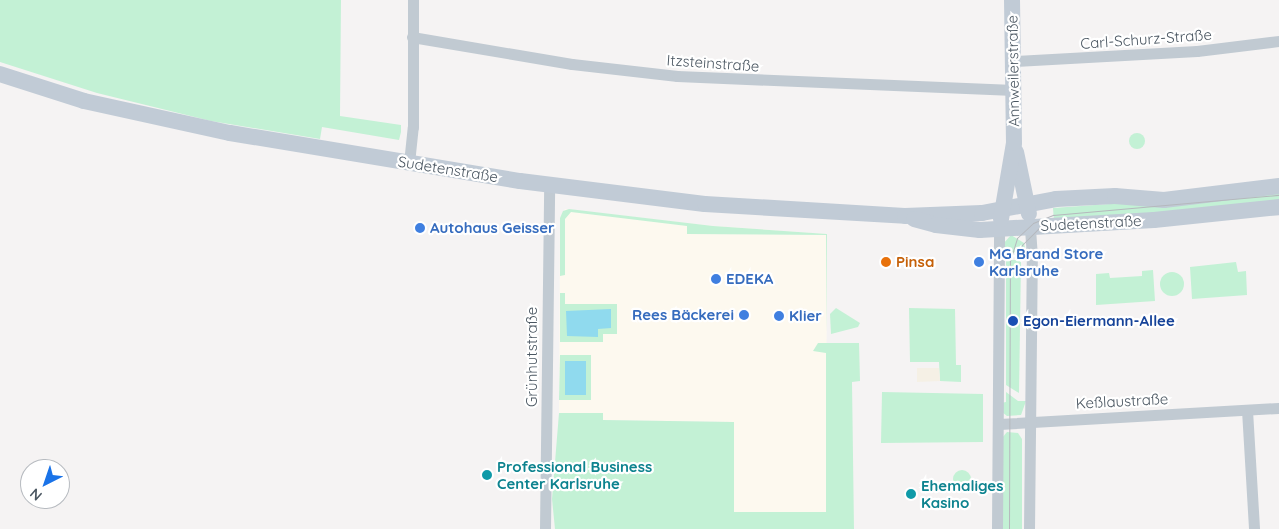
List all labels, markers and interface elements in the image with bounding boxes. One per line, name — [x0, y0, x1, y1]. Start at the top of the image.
street label: Annweilerstraße — [1003, 15, 1023, 127]
street label: Carl-Schurz-Straße — [1080, 25, 1212, 53]
street label: Itzsteinstraße — [666, 51, 760, 75]
street label: Sudetenstraße — [397, 152, 499, 186]
street label: Sudetenstraße — [1040, 211, 1142, 235]
place label: Autohaus Geisser — [430, 219, 555, 237]
marker: Autohaus Geisser — [414, 222, 426, 234]
place label: MG Brand Store Karlsruhe — [989, 244, 1103, 279]
place label: Pinsa — [896, 253, 934, 271]
marker: Pinsa — [880, 256, 892, 268]
marker: MG Brand Store Karlsruhe — [973, 256, 985, 268]
place label: EDEKA — [726, 270, 773, 288]
marker: EDEKA — [710, 273, 722, 285]
place label: Rees Bäckerei — [632, 306, 734, 324]
street label: Grünhutstraße — [523, 307, 541, 407]
place label: Klier — [789, 307, 822, 325]
marker: Rees Bäckerei — [738, 309, 750, 321]
marker: Klier — [773, 310, 785, 322]
place label: Egon-Eiermann-Allee — [1023, 312, 1175, 330]
marker: Egon-Eiermann-Allee — [1007, 315, 1019, 327]
street label: Keßlaustraße — [1075, 390, 1169, 412]
place label: Professional Business Center Karlsruhe — [497, 457, 652, 492]
north arrow — [20, 459, 70, 509]
marker: Professional Business Center Karlsruhe — [481, 469, 493, 481]
place label: Ehemaliges Kasino — [921, 476, 1003, 511]
text: N — [26, 484, 46, 505]
marker: Ehemaliges Kasino — [905, 488, 917, 500]

